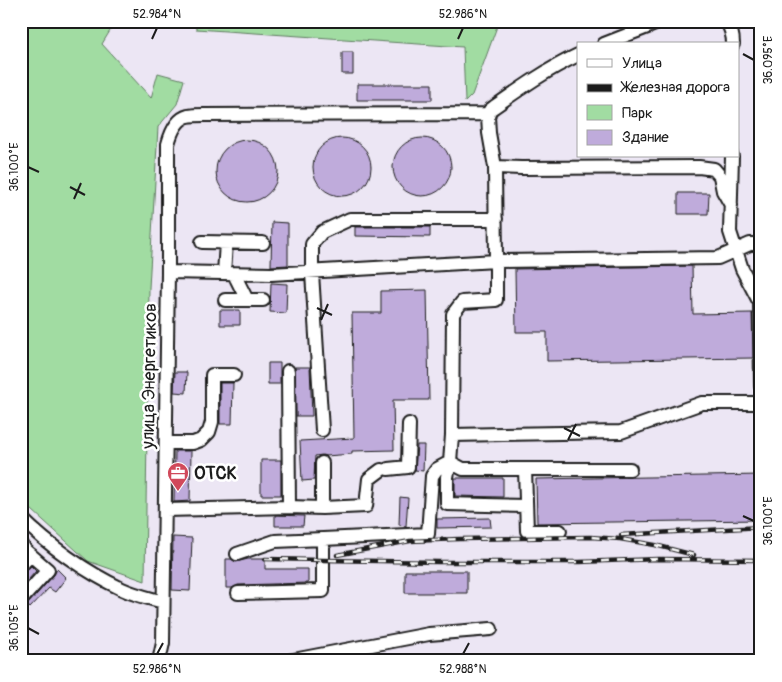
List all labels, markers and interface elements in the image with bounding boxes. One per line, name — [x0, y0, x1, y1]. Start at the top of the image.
text: 52.984°N — [133, 7, 181, 22]
text: 52.986°N — [439, 7, 487, 22]
text: 36.095°E — [761, 36, 776, 84]
legend — [577, 42, 740, 158]
text: Улица — [622, 54, 662, 73]
text: Железная дорога — [620, 78, 730, 97]
text: Парк — [622, 104, 653, 123]
text: Здание — [622, 128, 669, 147]
text: 36.100°E — [7, 143, 22, 191]
street label: улица Энергетиков — [137, 303, 162, 450]
office icon: ОТСК — [166, 461, 190, 492]
place label: ОТСК — [194, 462, 237, 485]
text: 36.100°E — [761, 497, 776, 545]
text: 36.105°E — [7, 604, 22, 652]
text: 52.986°N — [133, 662, 181, 677]
text: 52.988°N — [439, 662, 487, 677]

